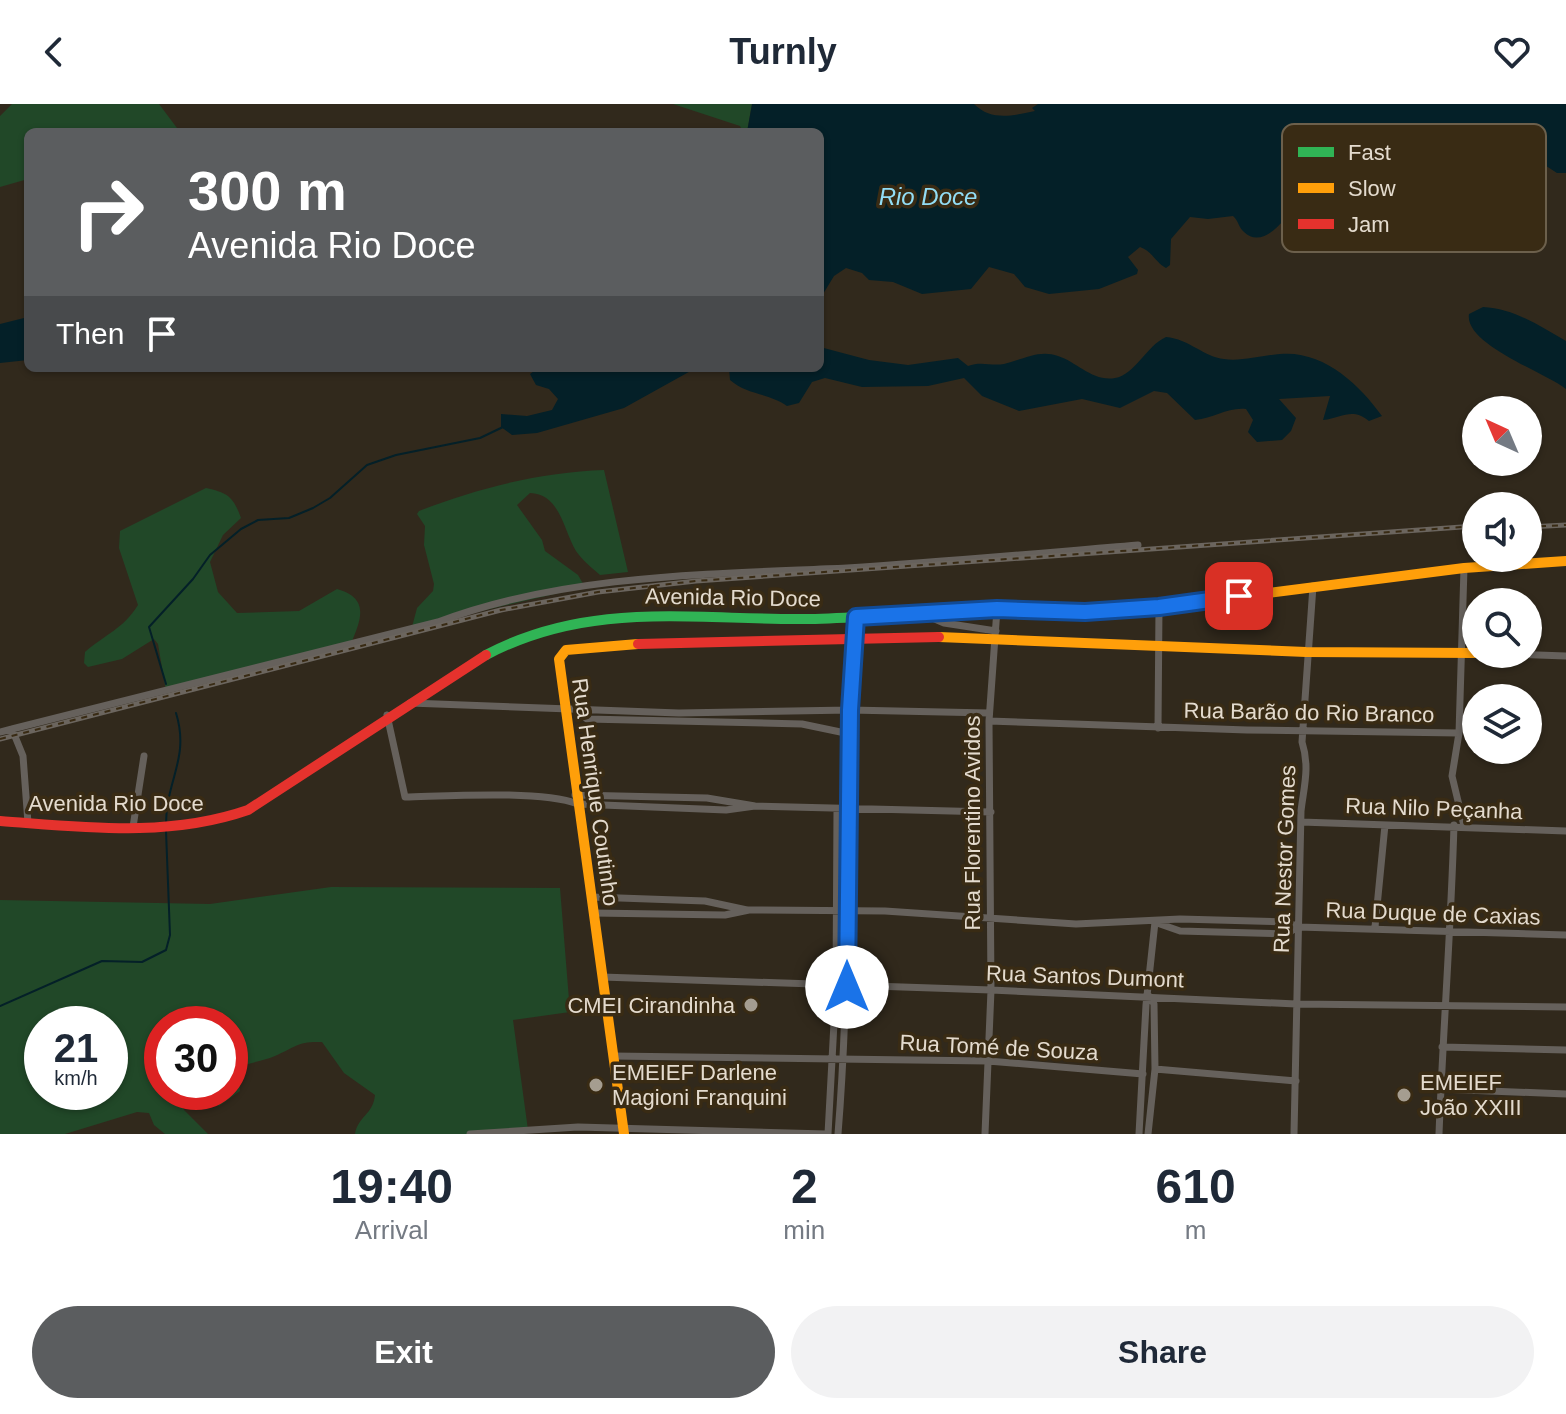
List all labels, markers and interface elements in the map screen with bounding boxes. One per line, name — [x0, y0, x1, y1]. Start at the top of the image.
icon: back — [32, 30, 76, 74]
icon: heart — [1490, 30, 1534, 74]
text: Turnly — [729, 31, 837, 72]
legend — [1282, 124, 1546, 252]
text: Fast — [1348, 140, 1391, 165]
text: 300 m — [188, 159, 347, 222]
icon: right — [56, 160, 160, 264]
text: Slow — [1348, 176, 1396, 201]
water label: Rio Doce — [879, 183, 977, 210]
text: Jam — [1348, 212, 1390, 237]
text: Avenida Rio Doce — [188, 225, 476, 266]
icon: arrive — [140, 312, 184, 356]
text: Then — [56, 317, 124, 350]
north arrow — [1462, 396, 1542, 476]
map controls — [1462, 396, 1542, 764]
button: sound — [1462, 492, 1542, 572]
pin — [1205, 562, 1273, 630]
icon: arrive — [1217, 574, 1261, 618]
street label: Avenida Rio Doce — [645, 583, 821, 612]
button: search — [1462, 588, 1542, 668]
street label: Rua Henrique Coutinho — [567, 676, 624, 908]
button: layers — [1462, 684, 1542, 764]
street label: Rua Barão do Rio Branco — [1183, 698, 1435, 727]
street label: Rua Florentino Avidos — [960, 716, 985, 930]
street label: Rua Nestor Gomes — [1269, 764, 1300, 954]
street label: Avenida Rio Doce — [28, 791, 204, 816]
street label: Rua Nilo Peçanha — [1345, 793, 1524, 824]
street label: Rua Duque de Caxias — [1325, 897, 1541, 930]
position arrow — [805, 945, 889, 1029]
street label: Rua Santos Dumont — [986, 961, 1184, 992]
place label: CMEI Cirandinha — [567, 993, 736, 1018]
marker: CMEI Cirandinha — [742, 996, 760, 1014]
speed limit sign: 30 — [144, 1006, 248, 1110]
text: 21 — [54, 1026, 98, 1070]
street label: Rua Tomé de Souza — [899, 1030, 1100, 1065]
place label: EMEIEF Darlene Magioni Franquini — [612, 1060, 787, 1110]
text: km/h — [54, 1067, 98, 1089]
place label: EMEIEF João XXIII — [1420, 1070, 1522, 1120]
marker: EMEIEF Darlene Magioni Franquini — [587, 1076, 605, 1094]
marker: EMEIEF João XXIII — [1395, 1086, 1413, 1104]
text: 19:40 — [330, 1160, 453, 1213]
text: 2 — [791, 1160, 818, 1213]
text: 610 — [1156, 1160, 1236, 1213]
text: Arrival — [355, 1215, 429, 1245]
text: min — [783, 1215, 825, 1245]
text: m — [1185, 1215, 1206, 1245]
button: Exit — [32, 1306, 775, 1398]
button: Share — [791, 1306, 1534, 1398]

